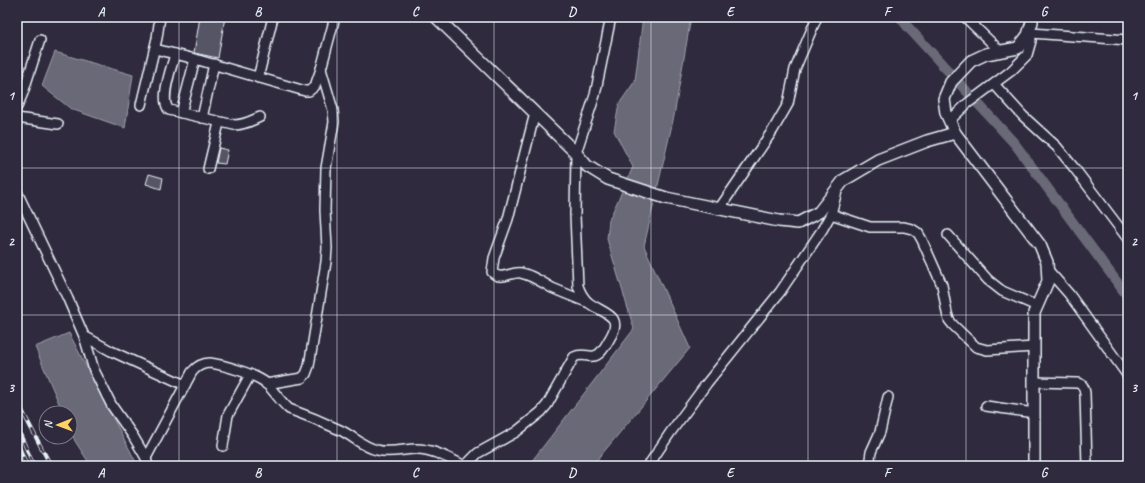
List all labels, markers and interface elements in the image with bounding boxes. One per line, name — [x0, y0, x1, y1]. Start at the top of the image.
text: A — [98, 4, 106, 20]
text: B — [255, 4, 263, 20]
text: C — [412, 4, 420, 20]
text: D — [568, 4, 577, 20]
text: E — [727, 4, 736, 20]
text: F — [884, 4, 893, 20]
text: G — [1041, 4, 1049, 20]
text: 1 — [8, 88, 16, 104]
text: 1 — [1131, 88, 1139, 104]
text: 2 — [8, 234, 15, 250]
text: 2 — [1131, 234, 1138, 250]
text: 3 — [8, 380, 15, 396]
text: 3 — [1131, 380, 1138, 396]
north arrow — [38, 405, 78, 445]
text: N — [41, 419, 55, 429]
text: A — [98, 465, 106, 481]
text: B — [255, 465, 263, 481]
text: C — [412, 465, 420, 481]
text: D — [568, 465, 577, 481]
text: E — [727, 465, 736, 481]
text: F — [884, 465, 893, 481]
text: G — [1041, 465, 1049, 481]

